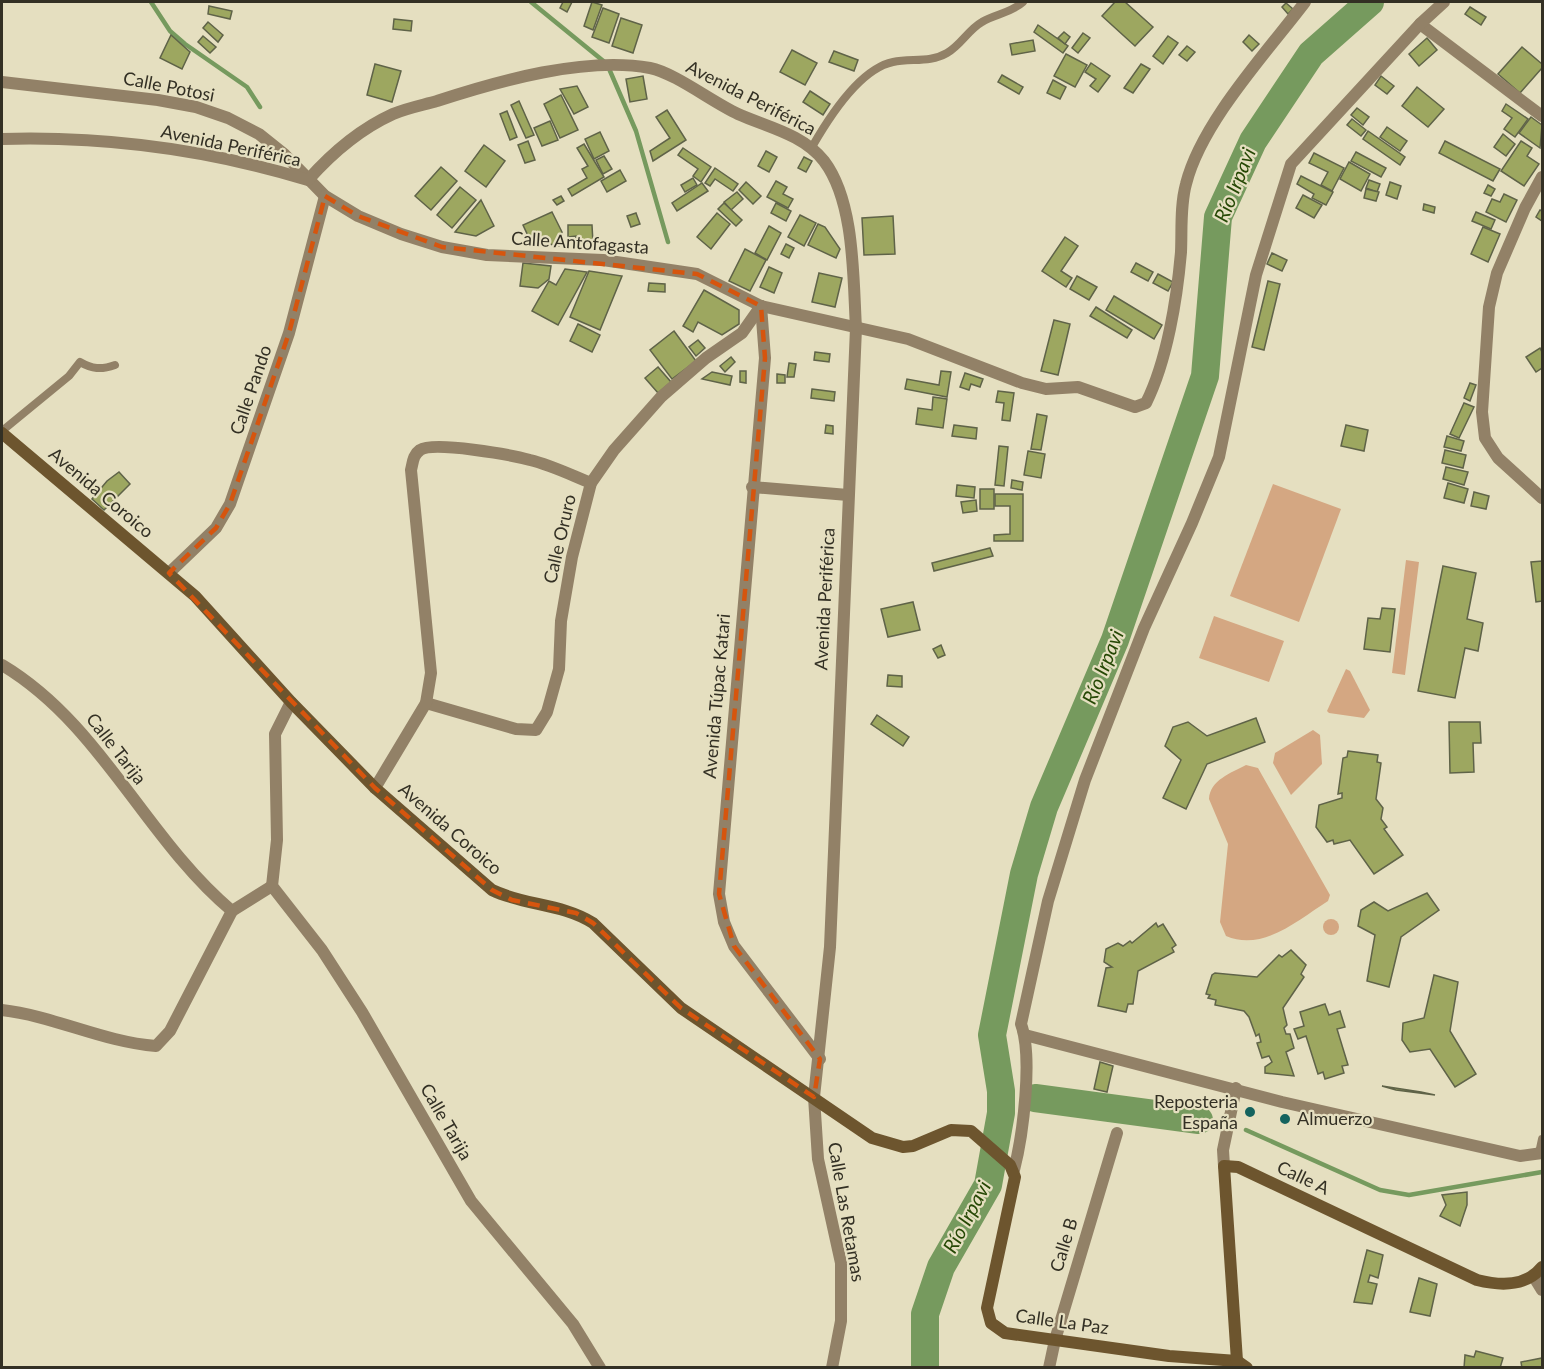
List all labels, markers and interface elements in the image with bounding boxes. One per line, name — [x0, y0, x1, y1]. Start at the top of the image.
street label: Avenida Periférica — [683, 55, 820, 139]
street label: Calle Potosi — [122, 66, 217, 106]
street label: Avenida Periférica — [159, 119, 303, 171]
water label: Río Irpavi — [1208, 144, 1260, 225]
street label: Calle Antofagasta — [510, 226, 650, 258]
street label: Calle Pando — [224, 342, 276, 437]
street label: Avenida Coroico — [45, 442, 158, 542]
street label: Calle Oruro — [538, 492, 580, 585]
street label: Avenida Periférica — [809, 527, 839, 671]
street label: Avenida Túpac Katari — [698, 613, 734, 779]
water label: Río Irpavi — [1076, 626, 1128, 707]
street label: Calle Tarija — [82, 708, 152, 789]
street label: Avenida Coroico — [395, 777, 507, 879]
street label: Calle Tarija — [416, 1079, 478, 1164]
place label: Reposteria España — [1154, 1090, 1238, 1133]
marker: Reposteria España — [1243, 1105, 1257, 1119]
place label: Almuerzo — [1297, 1107, 1372, 1129]
marker: Almuerzo — [1278, 1112, 1292, 1126]
street label: Calle Las Retamas — [824, 1140, 870, 1283]
street label: Calle A — [1274, 1155, 1334, 1199]
water label: Río Irpavi — [937, 1176, 995, 1257]
street label: Calle B — [1044, 1215, 1082, 1274]
street label: Calle La Paz — [1014, 1304, 1110, 1338]

